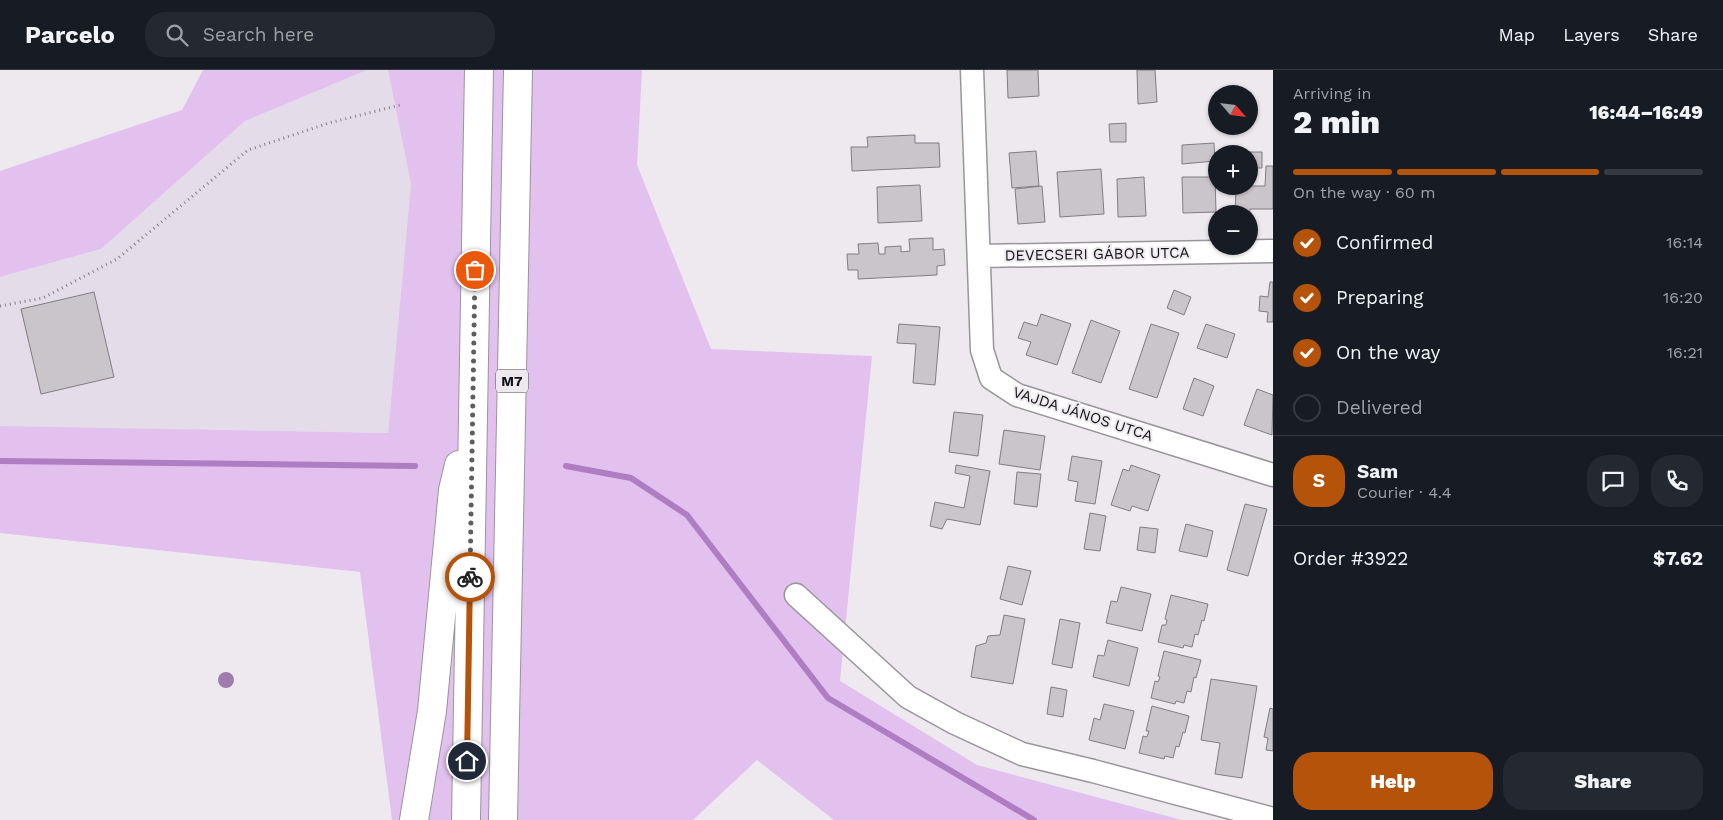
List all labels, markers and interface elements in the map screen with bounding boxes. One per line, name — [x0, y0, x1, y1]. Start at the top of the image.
search box — [145, 12, 495, 57]
text: Parcelo — [25, 21, 115, 49]
icon: search — [163, 21, 191, 49]
text: Search here — [203, 23, 314, 46]
text: Map — [1498, 24, 1535, 45]
text: Layers — [1563, 24, 1620, 45]
text: Share — [1648, 24, 1698, 45]
text: Arriving in — [1293, 84, 1371, 103]
north arrow — [1208, 85, 1258, 135]
map controls — [1208, 85, 1258, 255]
text: 16:44–16:49 — [1589, 101, 1703, 124]
text: 2 min — [1293, 103, 1380, 141]
button: + — [1208, 145, 1258, 195]
text: On the way · 60 m — [1293, 183, 1435, 202]
button: − — [1208, 205, 1258, 255]
icon: check — [1293, 229, 1321, 257]
text: Confirmed — [1336, 231, 1433, 254]
text: 16:14 — [1666, 233, 1703, 252]
street label: DEVECSERI GÁBOR UTCA — [1004, 243, 1190, 265]
pin — [454, 249, 496, 291]
icon: bag — [461, 256, 489, 284]
icon: check — [1293, 284, 1321, 312]
text: Preparing — [1336, 286, 1423, 309]
text: 16:20 — [1663, 288, 1703, 307]
icon: check — [1293, 339, 1321, 367]
text: On the way — [1336, 341, 1440, 364]
text: 16:21 — [1667, 343, 1703, 362]
road number: M7 — [496, 370, 528, 392]
street label: VAJDA JÁNOS UTCA — [1011, 383, 1155, 445]
text: Delivered — [1336, 396, 1423, 419]
button: chat — [1587, 455, 1639, 507]
button: phone — [1651, 455, 1703, 507]
text: Sam — [1357, 460, 1398, 483]
text: S — [1313, 469, 1325, 492]
text: Courier · 4.4 — [1357, 483, 1452, 502]
text: Order #3922 — [1293, 547, 1408, 570]
text: $7.62 — [1653, 547, 1703, 570]
courier — [445, 552, 495, 602]
icon: bike — [456, 563, 484, 591]
pin — [446, 740, 488, 782]
icon: home — [453, 747, 481, 775]
button: Help — [1293, 752, 1493, 810]
button: Share — [1503, 752, 1703, 810]

